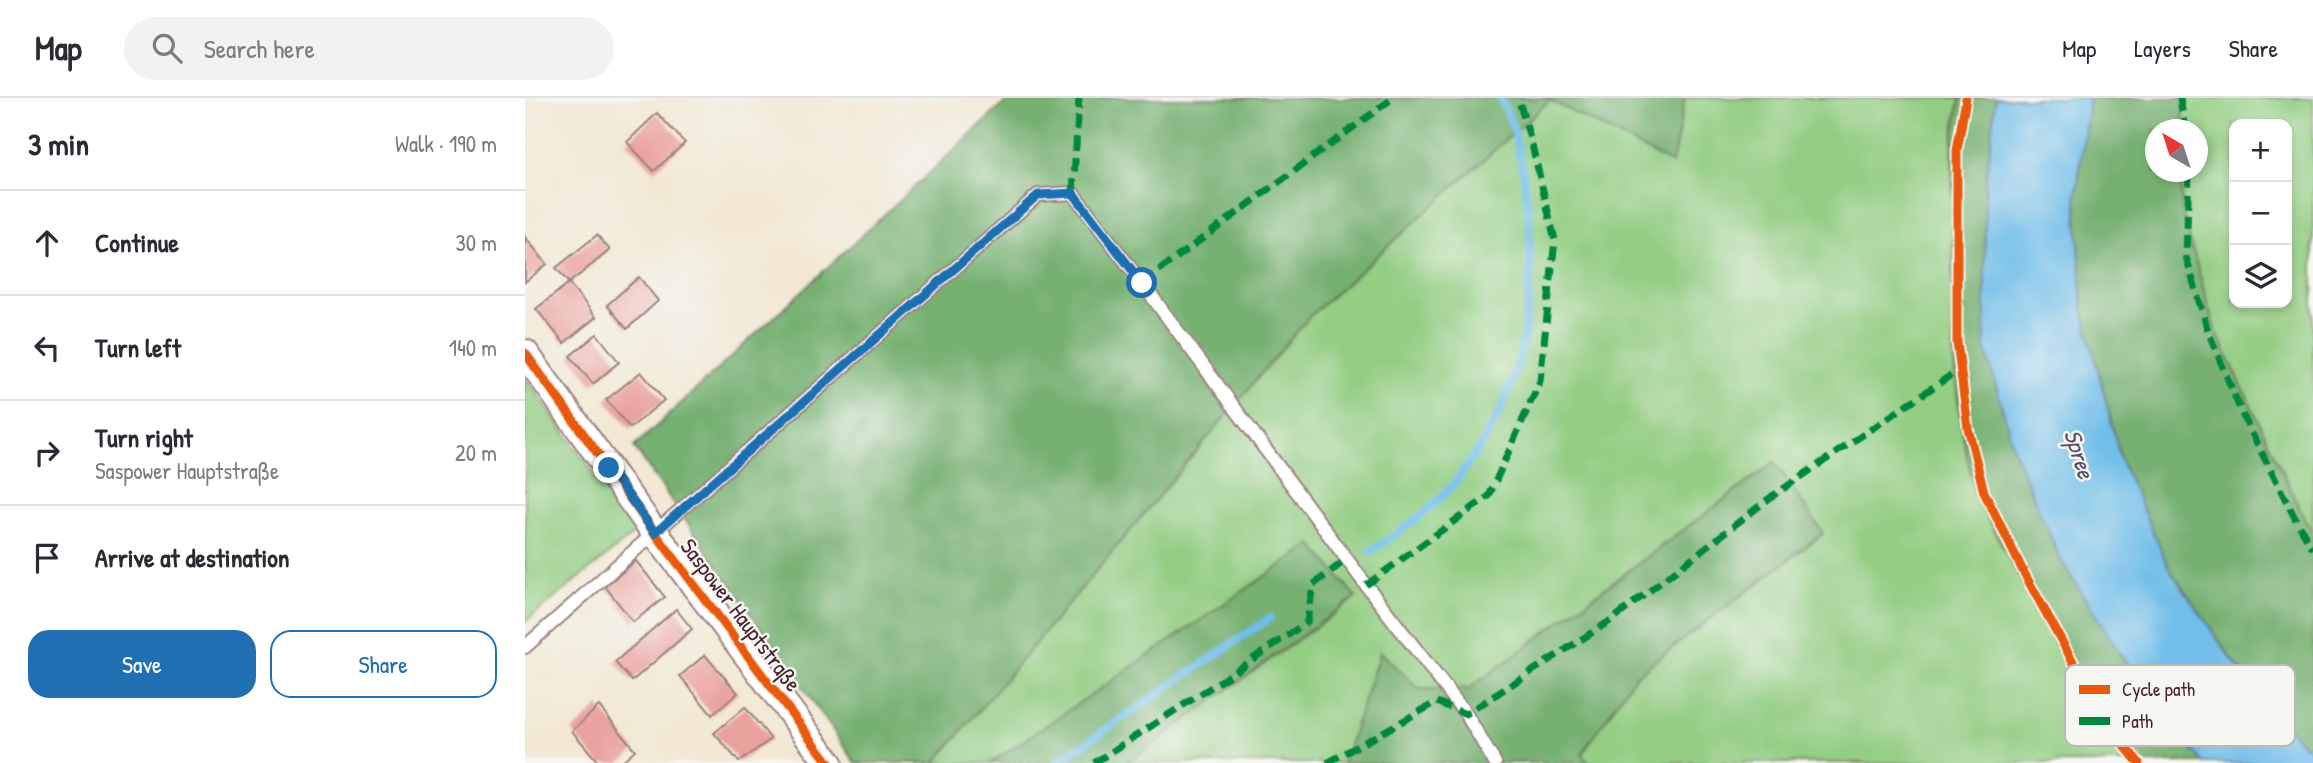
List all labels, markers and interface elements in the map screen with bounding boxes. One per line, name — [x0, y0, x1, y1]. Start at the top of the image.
search box — [124, 17, 614, 80]
text: Map — [35, 26, 82, 70]
icon: search — [148, 29, 186, 67]
text: Search here — [204, 31, 315, 66]
text: Map — [2062, 32, 2096, 64]
text: Layers — [2134, 32, 2191, 64]
text: Share — [2229, 32, 2278, 64]
north arrow — [2145, 119, 2208, 182]
map controls — [2229, 119, 2292, 308]
button: + — [2229, 119, 2292, 182]
text: 3 min — [28, 124, 89, 164]
text: Walk · 190 m — [395, 128, 497, 159]
button: − — [2229, 182, 2292, 245]
icon: ahead — [28, 224, 66, 262]
text: Continue — [95, 225, 179, 260]
text: 30 m — [455, 227, 497, 258]
button: layers — [2229, 245, 2292, 308]
route start — [1126, 267, 1157, 298]
icon: left — [28, 329, 66, 367]
text: Turn left — [95, 330, 181, 365]
text: 140 m — [449, 332, 497, 363]
text: Turn right — [95, 420, 193, 455]
water label: Spree — [2056, 425, 2103, 484]
icon: right — [28, 434, 66, 472]
text: 20 m — [455, 437, 497, 468]
route end — [593, 452, 624, 483]
text: Saspower Hauptstraße — [95, 455, 279, 486]
street label: Saspower Hauptstraße — [674, 532, 809, 698]
icon: arrive — [28, 539, 66, 577]
text: Arrive at destination — [95, 540, 290, 575]
button: Save — [28, 630, 256, 698]
button: Share — [270, 630, 497, 698]
legend — [2065, 665, 2295, 746]
text: Cycle path — [2122, 676, 2195, 702]
text: Path — [2122, 708, 2153, 734]

